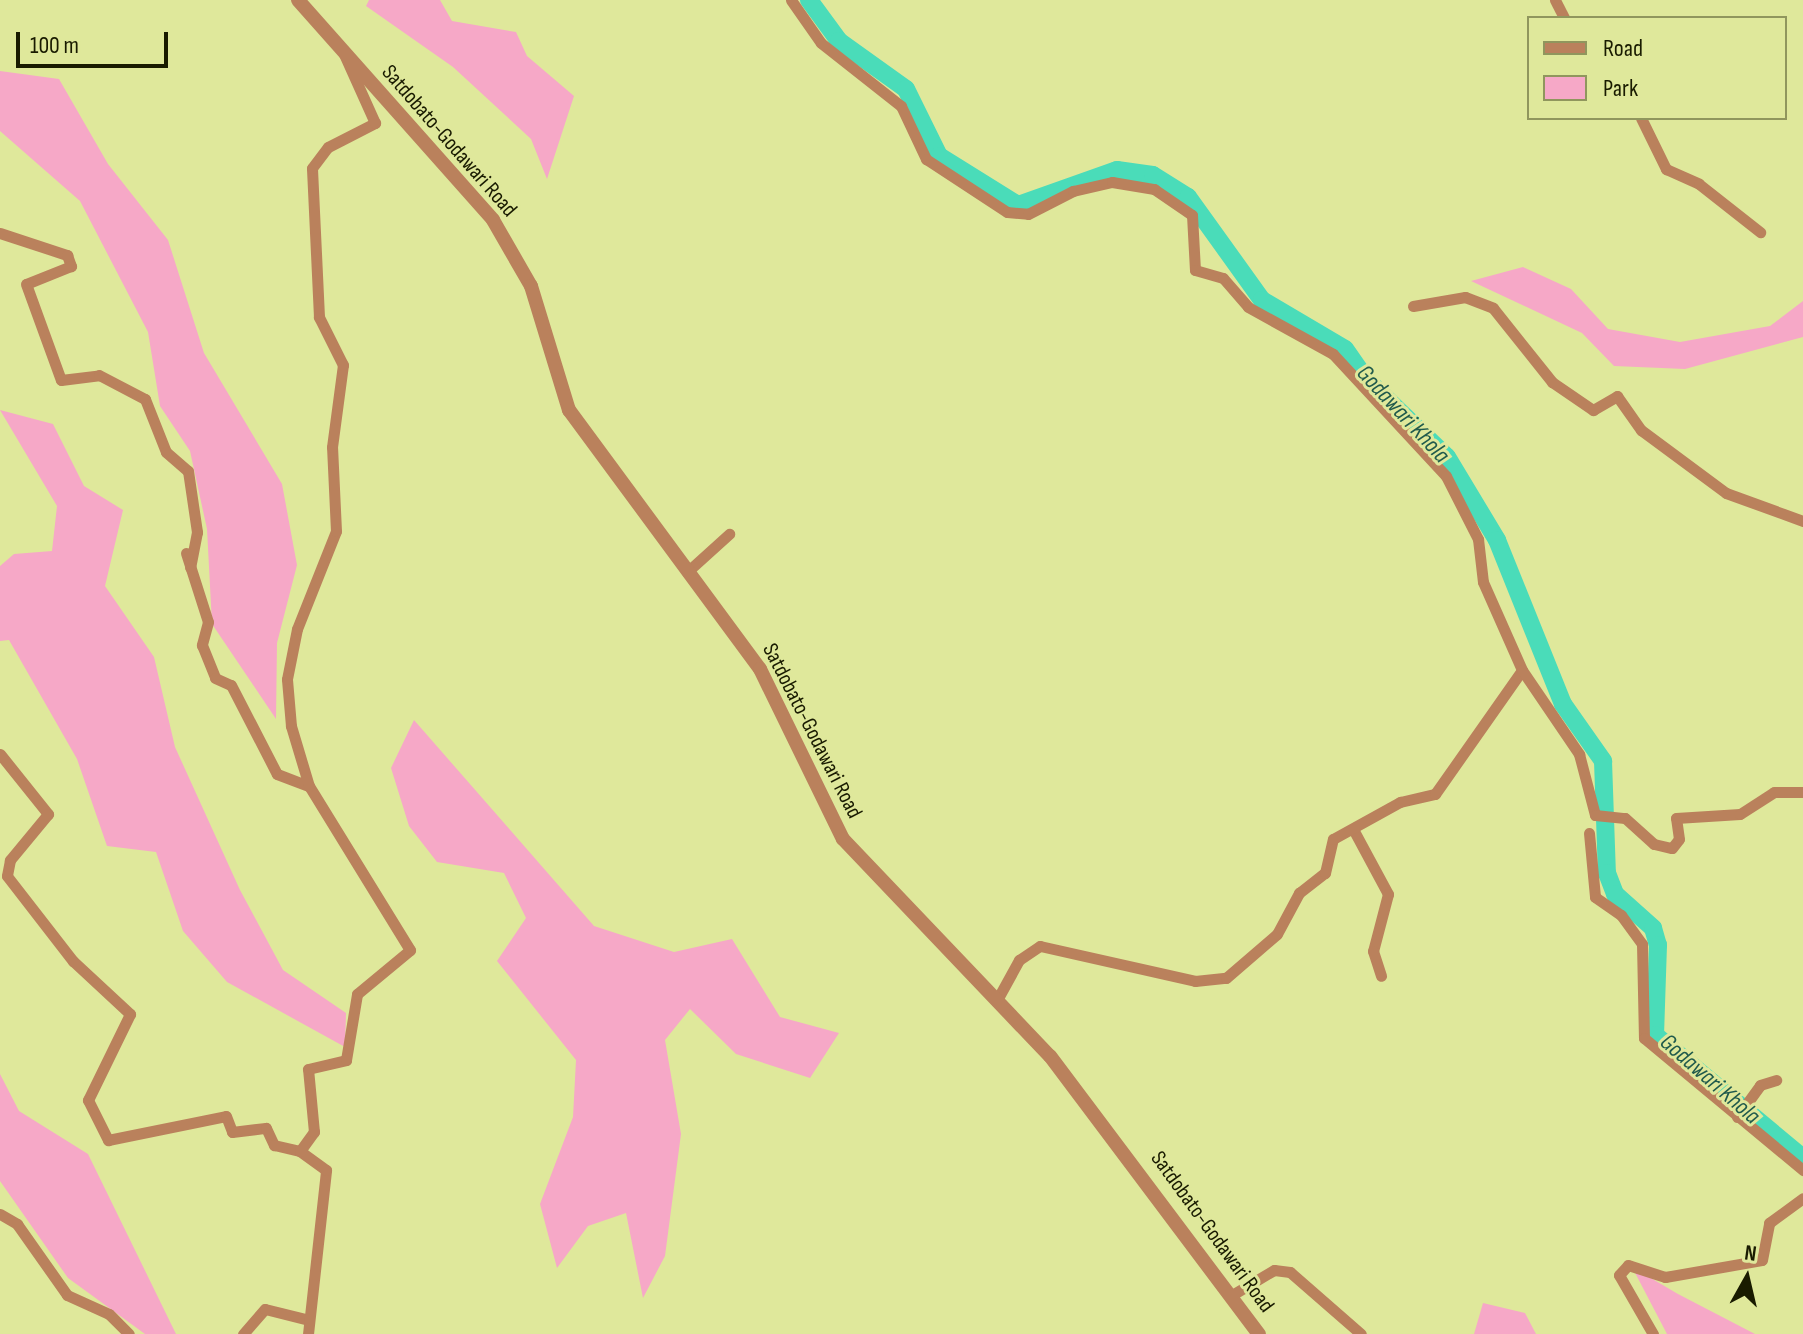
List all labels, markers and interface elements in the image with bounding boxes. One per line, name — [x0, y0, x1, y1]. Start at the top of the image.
scale bar — [20, 16, 172, 66]
legend — [1527, 16, 1787, 120]
text: 100 m — [30, 31, 79, 60]
text: Road — [1603, 34, 1643, 63]
street label: Satdobato-Godawari Road — [376, 60, 522, 222]
text: Park — [1603, 74, 1638, 103]
water label: Godawari Khola — [1350, 359, 1456, 469]
street label: Satdobato-Godawari Road — [756, 639, 868, 823]
water label: Godawari Khola — [1654, 1028, 1766, 1130]
street label: Satdobato-Godawari Road — [1145, 1146, 1279, 1318]
north arrow — [1707, 1238, 1787, 1318]
text: N — [1743, 1240, 1758, 1268]

